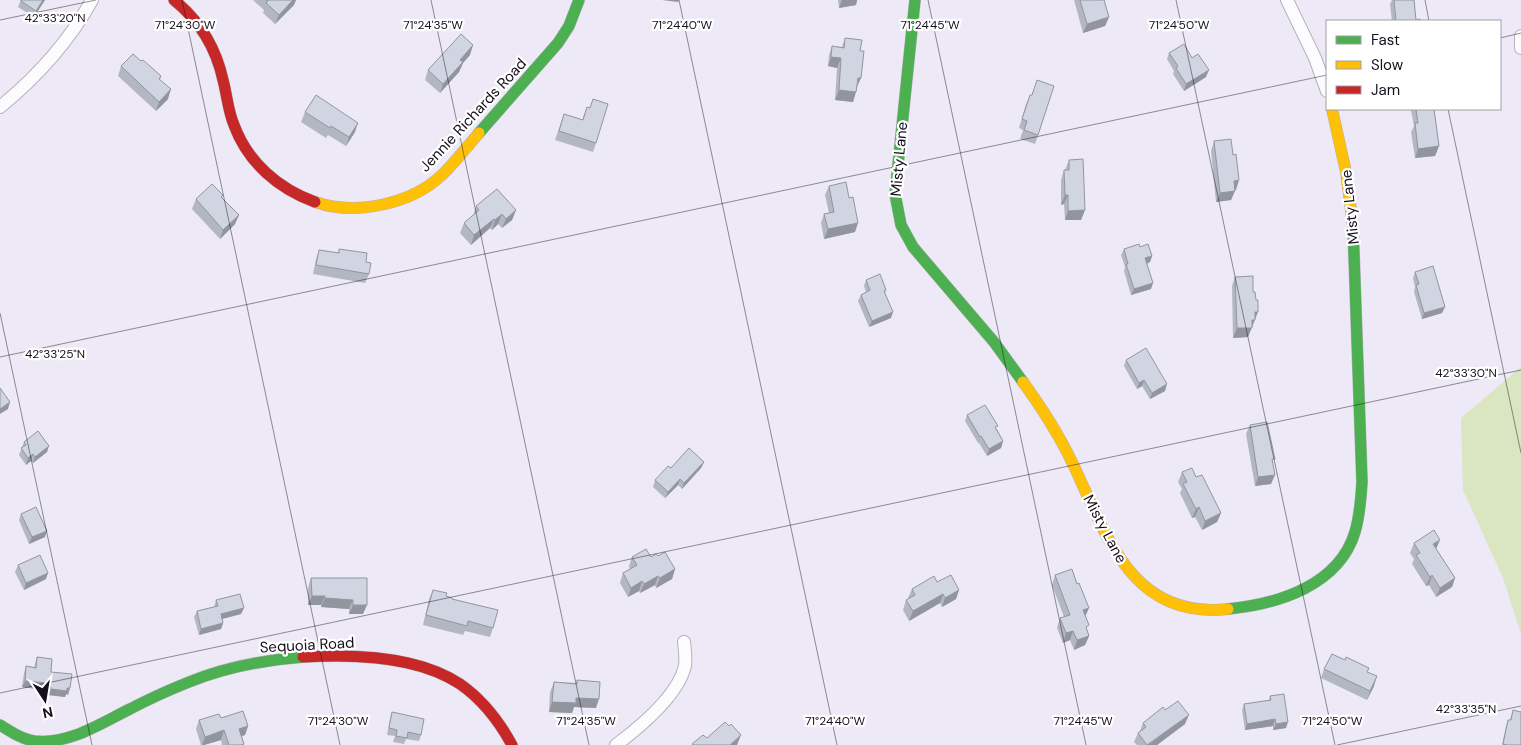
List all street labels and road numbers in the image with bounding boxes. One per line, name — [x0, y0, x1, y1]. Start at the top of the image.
street label: Jennie Richards Road — [415, 54, 531, 176]
street label: Misty Lane — [886, 121, 912, 197]
street label: Misty Lane — [1336, 169, 1364, 245]
street label: Misty Lane — [1079, 491, 1131, 567]
street label: Sequoia Road — [259, 633, 355, 657]

